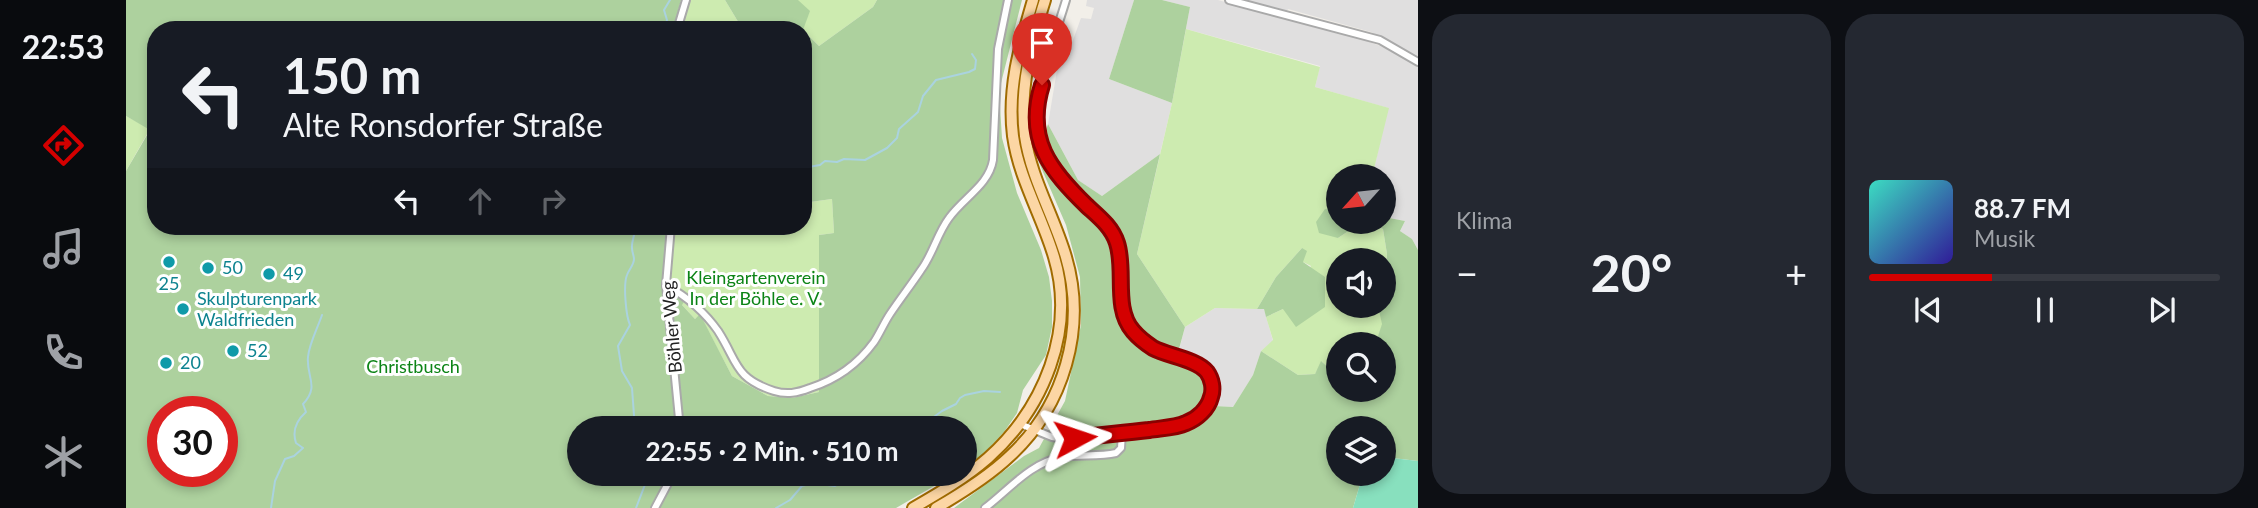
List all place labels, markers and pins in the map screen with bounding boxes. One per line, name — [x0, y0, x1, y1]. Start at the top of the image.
pin — [1012, 13, 1072, 85]
marker: 25 — [161, 254, 177, 270]
place label: 50 — [222, 256, 243, 278]
marker: 50 — [200, 260, 216, 276]
place label: 49 — [283, 262, 304, 284]
marker: 49 — [261, 266, 277, 282]
place label: 25 — [159, 272, 179, 294]
place label: Skulpturenpark Waldfrieden — [197, 287, 318, 330]
marker: Skulpturenpark Waldfrieden — [175, 301, 191, 317]
place label: 52 — [247, 339, 268, 361]
marker: 52 — [225, 343, 241, 359]
place label: 20 — [180, 351, 201, 373]
marker: 20 — [158, 355, 174, 371]

